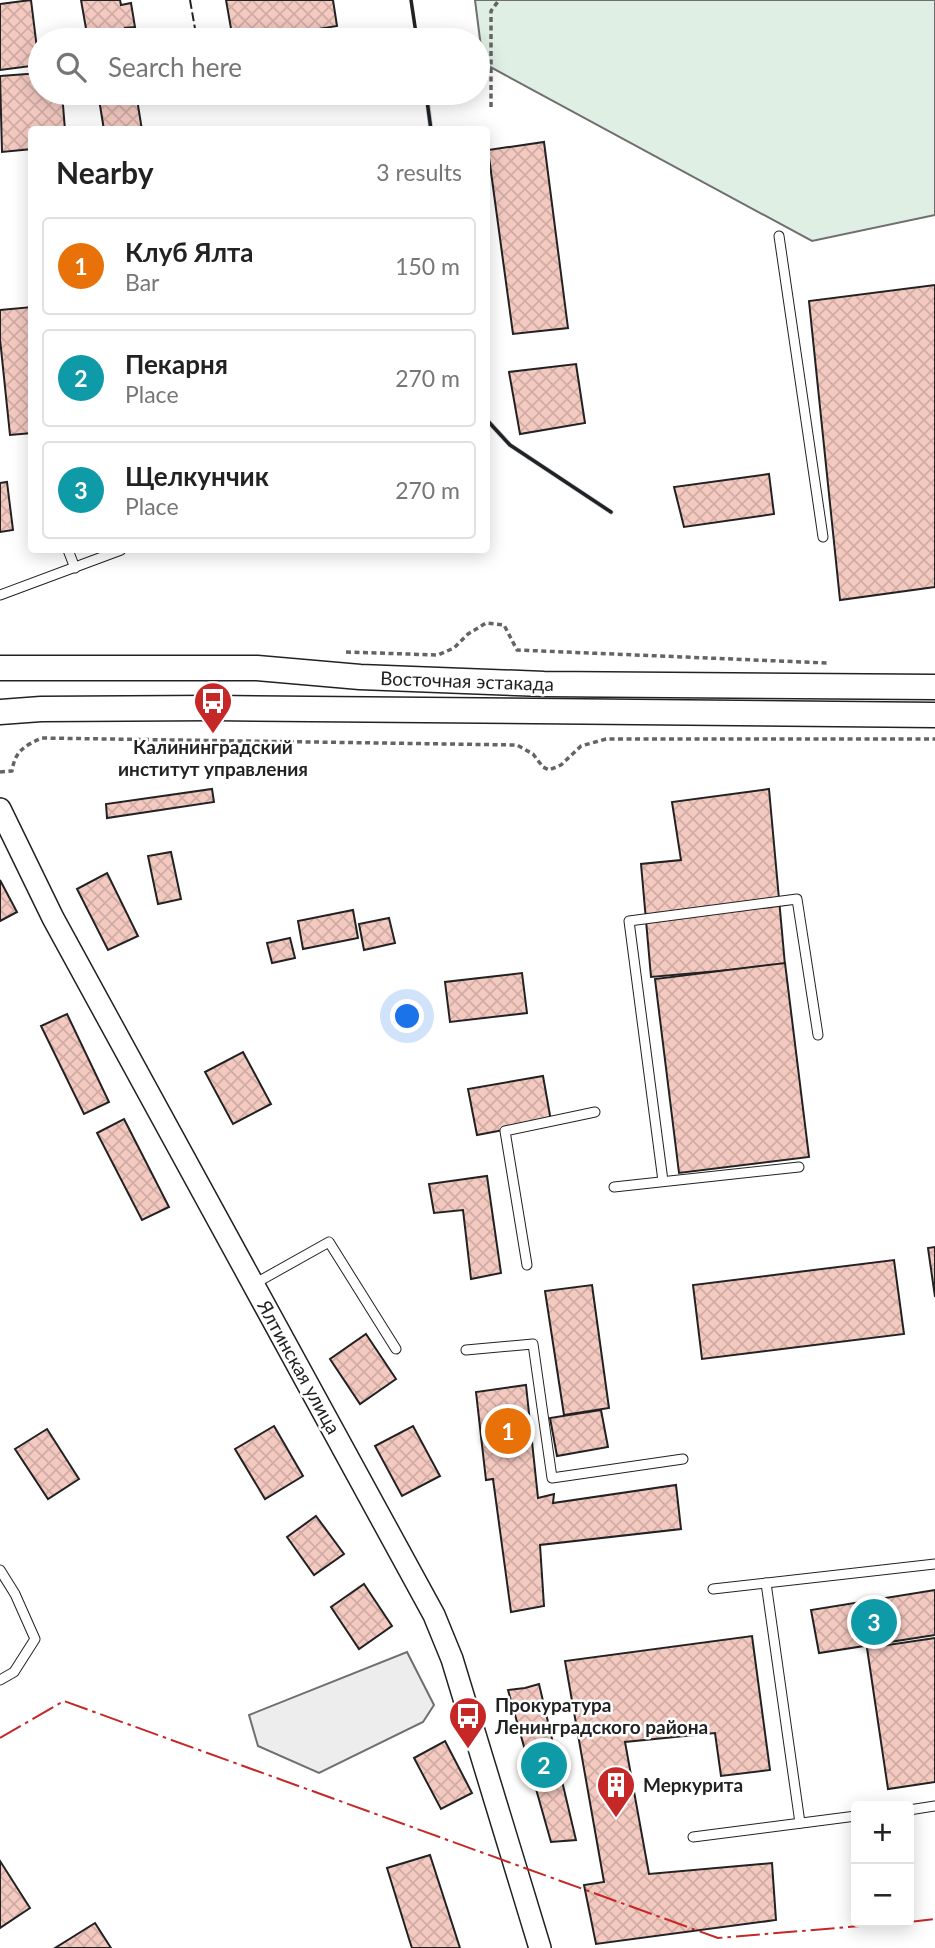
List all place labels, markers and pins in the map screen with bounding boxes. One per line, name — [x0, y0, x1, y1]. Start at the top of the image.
bus stop icon: Калининградский институт управления — [192, 680, 234, 735]
place label: Калининградский институт управления — [118, 735, 308, 780]
pin: 1 — [485, 1405, 531, 1457]
pin: 3 — [851, 1596, 897, 1648]
place label: Прокуратура Ленинградского района — [494, 1693, 708, 1738]
bus stop icon: Прокуратура Ленинградского района — [447, 1695, 489, 1750]
pin: 2 — [521, 1739, 567, 1791]
building icon: Меркурита — [595, 1764, 637, 1819]
place label: Меркурита — [643, 1773, 743, 1796]

